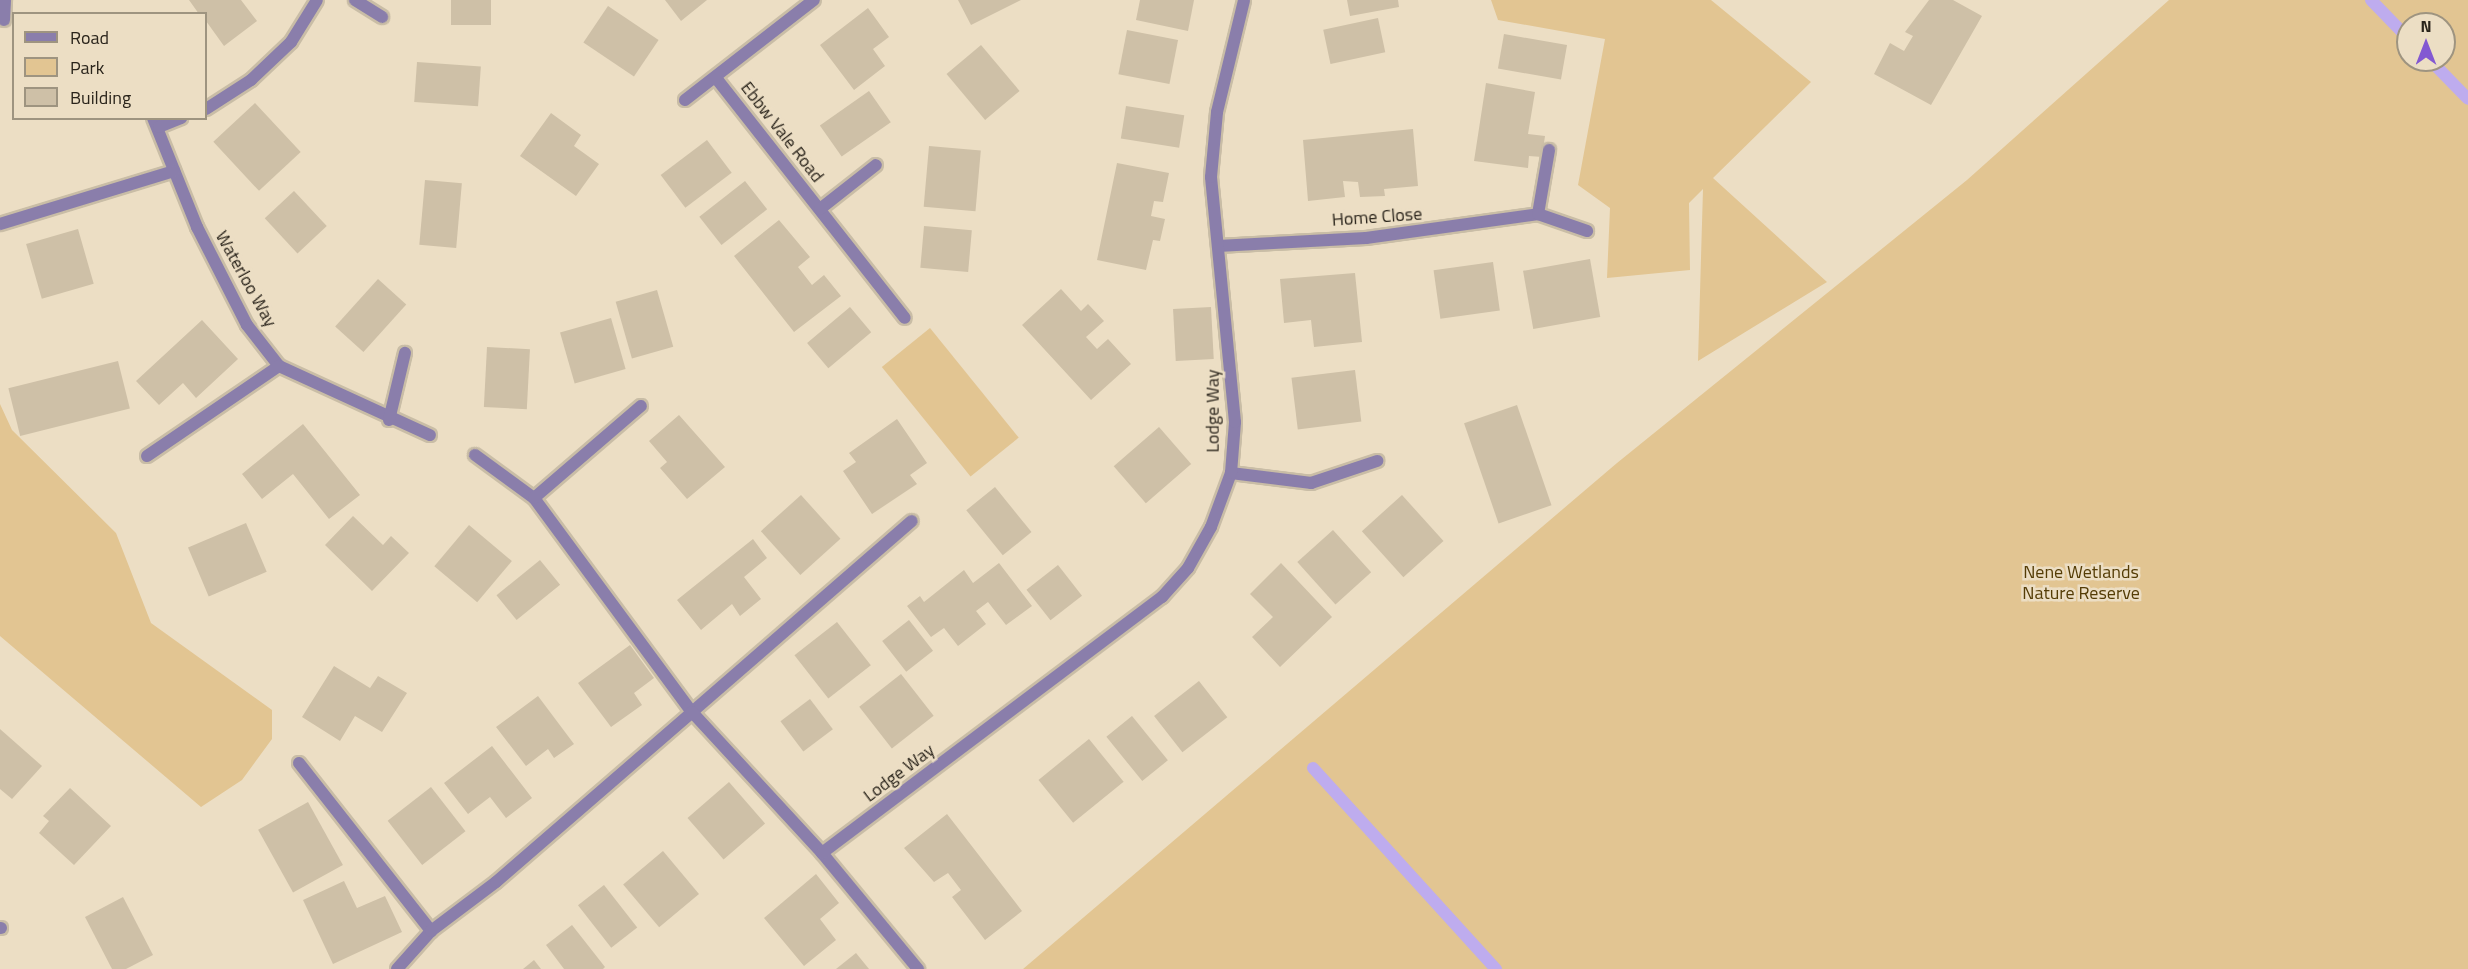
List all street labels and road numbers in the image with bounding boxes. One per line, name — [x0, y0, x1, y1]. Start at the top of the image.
street label: Ebbw Vale Road — [736, 77, 828, 187]
street label: Home Close — [1331, 203, 1423, 231]
street label: Waterloo Way — [211, 227, 281, 331]
street label: Lodge Way — [1202, 369, 1224, 453]
street label: Lodge Way — [859, 739, 939, 807]

